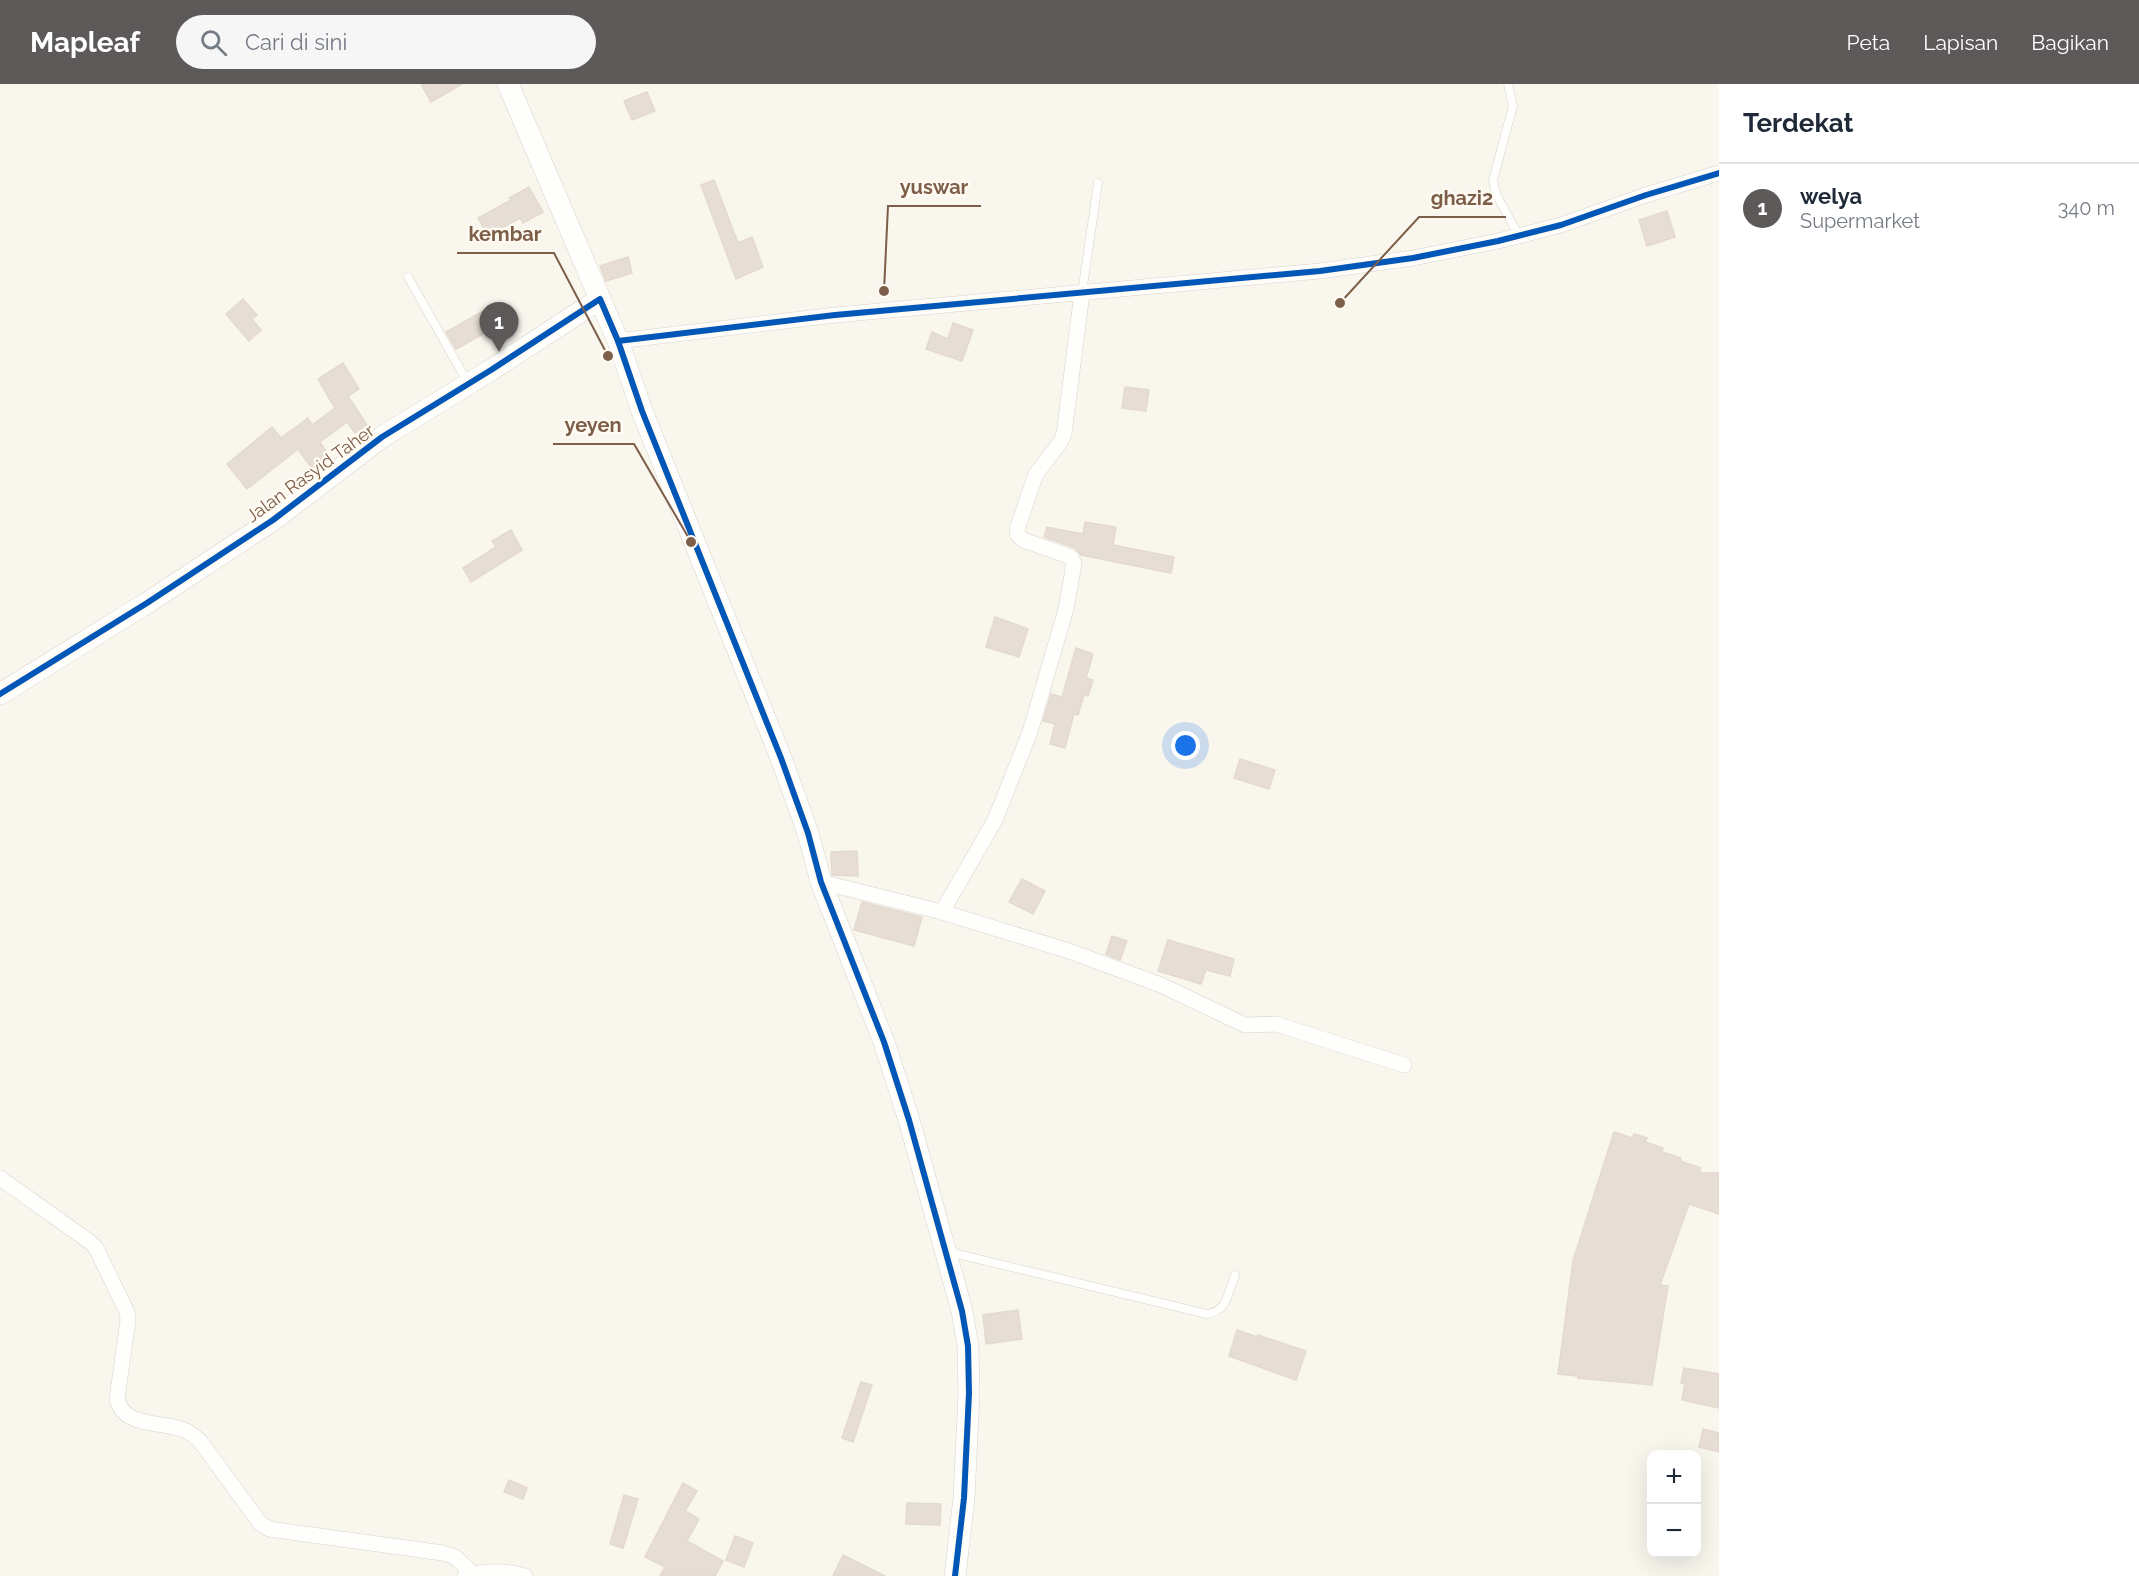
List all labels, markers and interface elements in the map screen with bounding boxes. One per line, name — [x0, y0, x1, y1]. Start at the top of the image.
search box — [176, 15, 596, 69]
text: Mapleaf — [30, 26, 140, 59]
icon: search — [197, 26, 230, 59]
text: Cari di sini — [245, 29, 347, 55]
text: Peta — [1847, 30, 1890, 55]
text: Lapisan — [1923, 30, 1998, 55]
text: Bagikan — [2031, 30, 2109, 55]
text: Terdekat — [1743, 108, 1854, 138]
callout: yuswar — [888, 168, 981, 206]
text: yuswar — [900, 175, 969, 199]
callout: ghazi2 — [1419, 179, 1506, 217]
text: welya — [1800, 183, 1862, 209]
text: ghazi2 — [1431, 186, 1493, 210]
text: 1 — [1758, 196, 1767, 220]
text: 340 m — [2058, 196, 2115, 220]
text: Supermarket — [1800, 209, 1920, 233]
callout: kembar — [457, 215, 554, 253]
text: kembar — [468, 222, 542, 246]
pin: 1 — [480, 302, 518, 352]
callout: yeyen — [553, 406, 634, 444]
text: yeyen — [565, 413, 622, 437]
street label: Jalan Rasyid Taher — [242, 419, 379, 527]
your location — [1171, 731, 1200, 760]
map controls — [1647, 1450, 1701, 1558]
button: + — [1647, 1450, 1701, 1504]
button: − — [1647, 1504, 1701, 1558]

